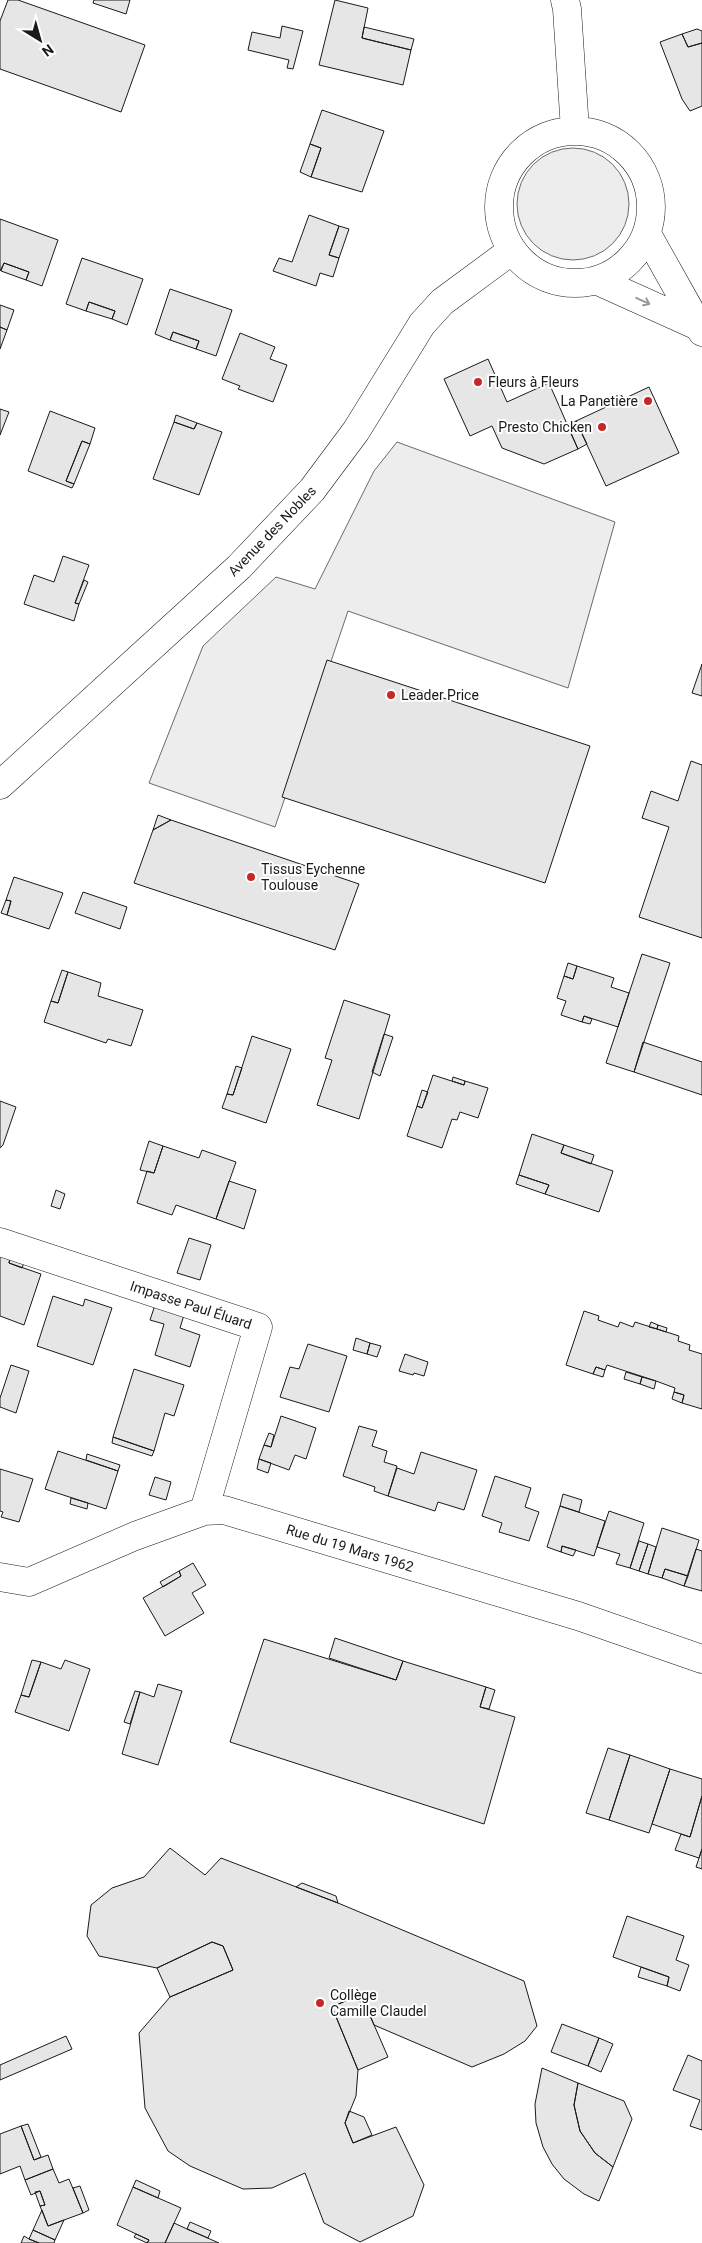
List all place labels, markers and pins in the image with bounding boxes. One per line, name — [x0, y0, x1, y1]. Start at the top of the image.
place label: Fleurs à Fleurs — [488, 374, 579, 390]
marker: Fleurs à Fleurs — [472, 376, 484, 388]
place label: La Panetière — [560, 393, 638, 409]
marker: La Panetière — [642, 395, 654, 407]
place label: Presto Chicken — [498, 419, 592, 435]
marker: Presto Chicken — [596, 421, 608, 433]
place label: Leader Price — [401, 687, 479, 703]
marker: Leader Price — [385, 689, 397, 701]
place label: Tissus Eychenne Toulouse — [261, 861, 365, 893]
marker: Tissus Eychenne Toulouse — [245, 871, 257, 883]
place label: Collège Camille Claudel — [330, 1987, 427, 2019]
marker: Collège Camille Claudel — [314, 1997, 326, 2009]

